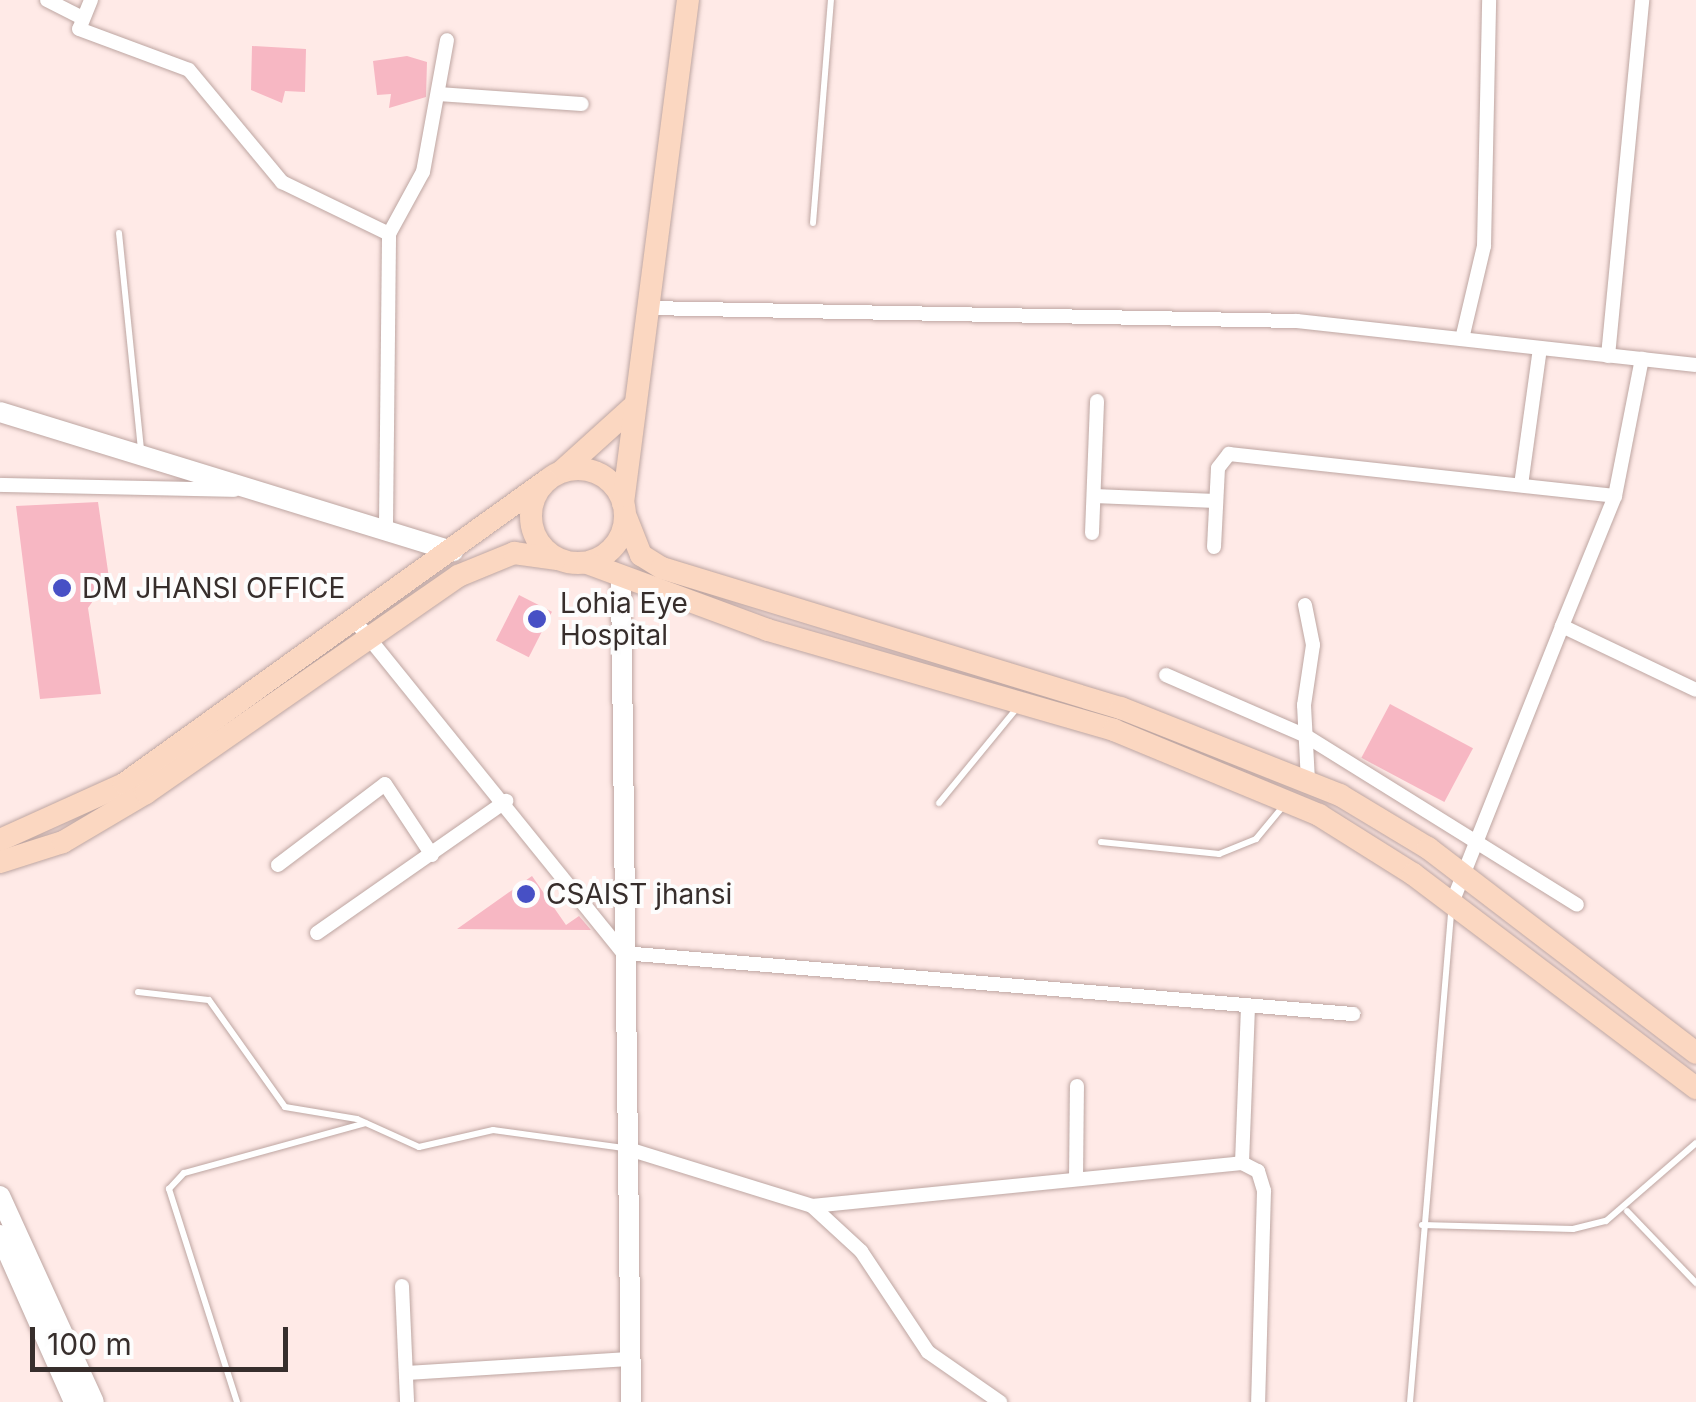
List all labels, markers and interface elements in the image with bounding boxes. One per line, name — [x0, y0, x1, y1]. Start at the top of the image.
place label: DM JHANSI OFFICE — [82, 571, 345, 605]
marker: DM JHANSI OFFICE — [51, 577, 73, 599]
place label: Lohia Eye Hospital — [560, 586, 688, 652]
marker: Lohia Eye Hospital — [524, 606, 550, 632]
place label: CSAIST jhansi — [546, 877, 732, 911]
marker: CSAIST jhansi — [515, 883, 537, 905]
scale bar — [35, 1307, 292, 1369]
text: 100 m — [47, 1326, 132, 1362]

